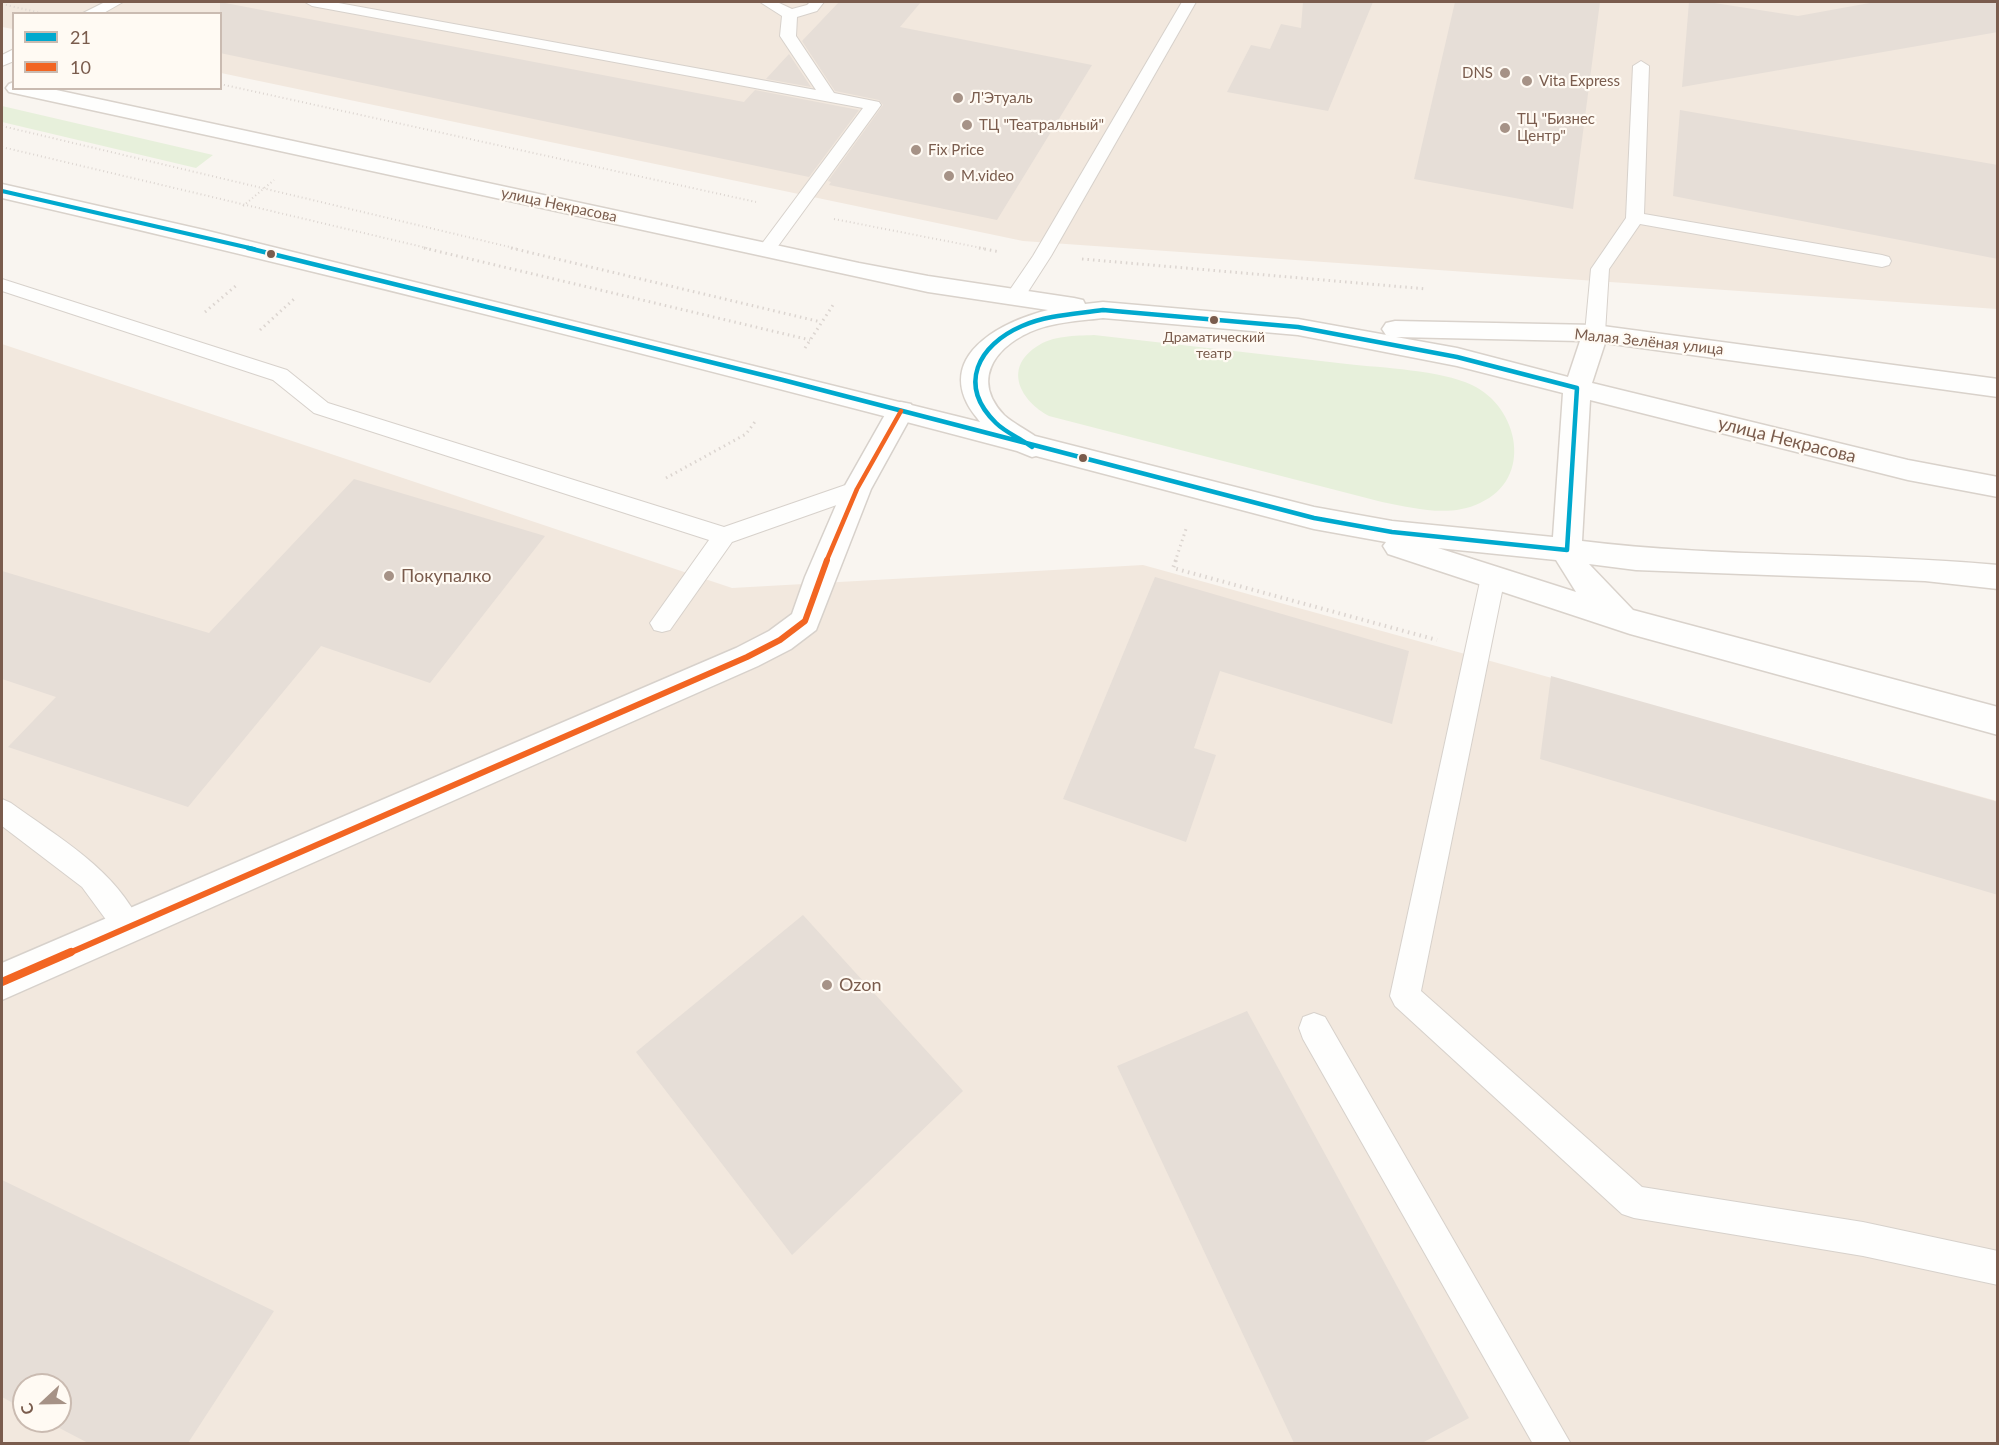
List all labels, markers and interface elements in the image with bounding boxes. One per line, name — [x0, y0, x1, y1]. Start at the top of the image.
legend — [12, 12, 222, 90]
text: 21 — [70, 26, 91, 48]
text: 10 — [70, 56, 91, 78]
place label: DNS — [1462, 64, 1493, 82]
marker: DNS — [1498, 66, 1512, 80]
place label: Vita Express — [1539, 72, 1620, 90]
marker: Vita Express — [1520, 74, 1534, 88]
place label: Л'Этуаль — [970, 89, 1033, 107]
marker: Л'Этуаль — [951, 91, 965, 105]
place label: ТЦ "Бизнес Центр" — [1517, 110, 1595, 145]
place label: ТЦ "Театральный" — [979, 116, 1104, 134]
marker: ТЦ "Театральный" — [960, 118, 974, 132]
marker: ТЦ "Бизнес Центр" — [1498, 121, 1512, 135]
place label: Fix Price — [928, 141, 984, 159]
marker: Fix Price — [909, 143, 923, 157]
place label: M.video — [961, 167, 1014, 185]
marker: M.video — [942, 169, 956, 183]
street label: улица Некрасова — [499, 184, 619, 226]
unlabelled marker — [265, 248, 277, 260]
marker: Драматический театр — [1208, 314, 1220, 326]
street label: Малая Зелёная улица — [1574, 325, 1724, 359]
place label: Драматический театр — [1163, 329, 1265, 362]
street label: улица Некрасова — [1716, 412, 1858, 468]
unlabelled marker — [1077, 452, 1089, 464]
place label: Покупалко — [401, 565, 492, 587]
marker: Покупалко — [382, 569, 396, 583]
place label: Ozon — [839, 974, 881, 996]
marker: Ozon — [820, 978, 834, 992]
north arrow — [12, 1373, 72, 1433]
text: С — [16, 1401, 37, 1418]

